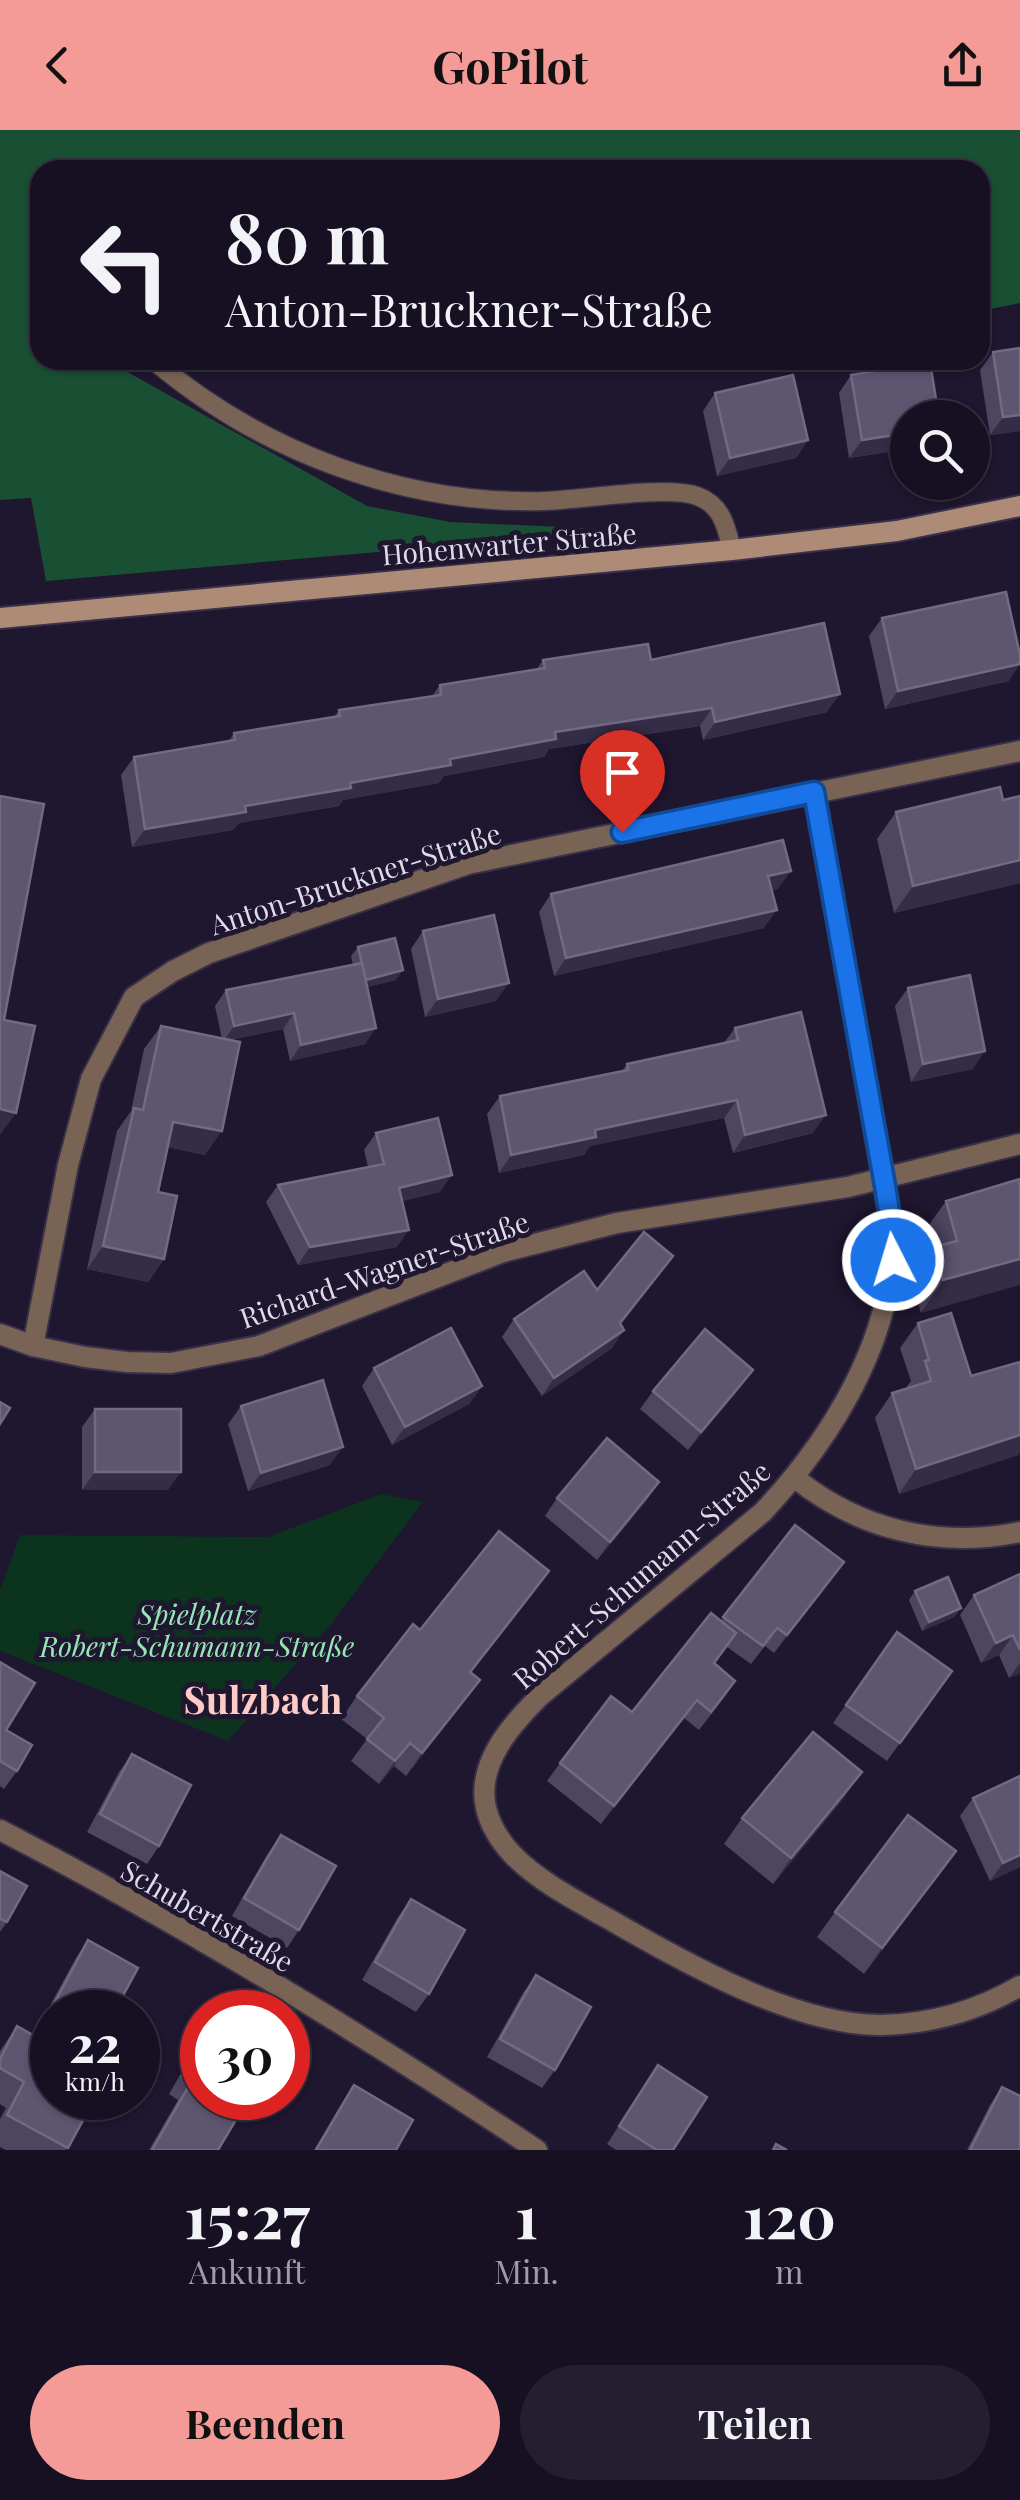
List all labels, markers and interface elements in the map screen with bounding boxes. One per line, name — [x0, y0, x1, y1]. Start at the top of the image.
text: GoPilot — [432, 35, 588, 95]
icon: back — [30, 38, 85, 93]
icon: share — [935, 38, 990, 93]
text: 80 m — [225, 188, 389, 282]
icon: left — [60, 200, 190, 330]
text: Anton-Bruckner-Straße — [225, 278, 713, 338]
map controls — [890, 400, 990, 500]
button: search — [890, 400, 990, 500]
street label: Hohenwarter Straße — [380, 513, 638, 573]
pin — [580, 730, 665, 833]
icon: arrive — [595, 745, 650, 800]
street label: Anton-Bruckner-Straße — [204, 814, 505, 943]
street label: Richard-Wagner-Straße — [235, 1202, 533, 1336]
position arrow — [841, 1208, 945, 1312]
street label: Robert-Schumann-Straße — [505, 1452, 777, 1696]
park label: Spielplatz Robert-Schumann-Straße — [39, 1595, 354, 1664]
district label: Sulzbach — [184, 1673, 342, 1724]
street label: Schubertstraße — [115, 1851, 301, 1979]
speed limit sign: 30 — [180, 1990, 310, 2120]
text: 22 — [69, 2009, 121, 2076]
text: km/h — [65, 2064, 125, 2097]
text: 15:27 — [184, 2174, 310, 2254]
text: 1 — [515, 2174, 538, 2254]
text: 120 — [743, 2174, 836, 2254]
text: Ankunft — [189, 2249, 305, 2292]
text: Min. — [494, 2249, 559, 2292]
text: m — [775, 2249, 804, 2292]
button: Beenden — [30, 2365, 500, 2480]
button: Teilen — [520, 2365, 990, 2480]

